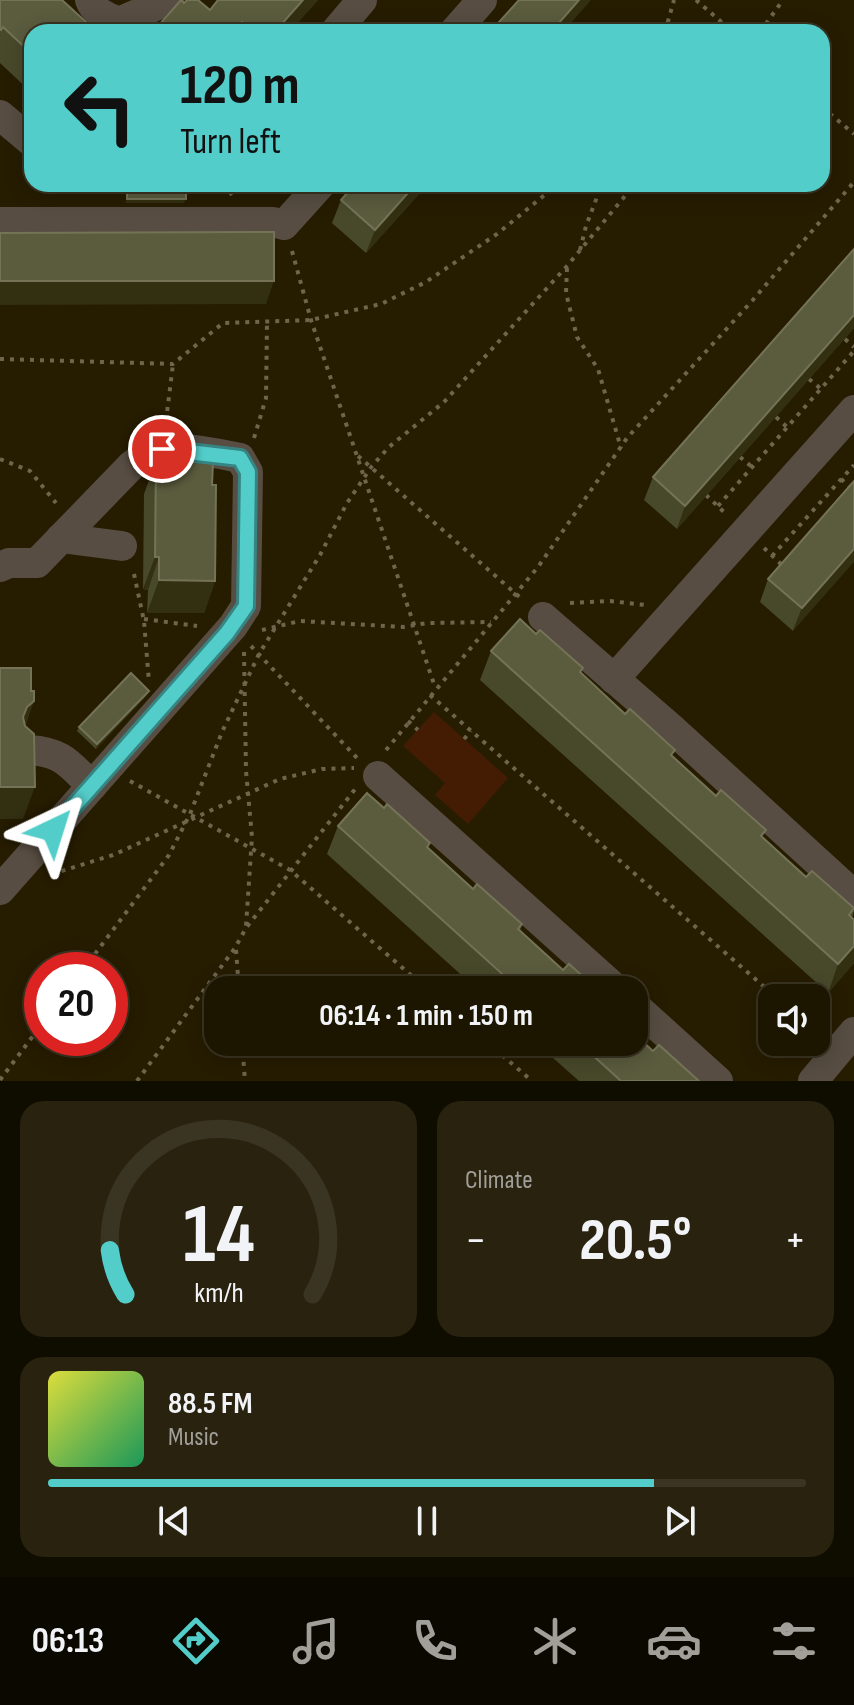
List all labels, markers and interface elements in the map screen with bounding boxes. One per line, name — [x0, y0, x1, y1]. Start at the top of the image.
text: 120 m — [180, 53, 300, 120]
icon: left — [48, 56, 152, 160]
text: Turn left — [180, 121, 281, 164]
pin — [128, 415, 196, 483]
icon: arrive — [140, 427, 184, 471]
position arrow — [11, 788, 95, 872]
speed limit sign: 20 — [24, 952, 128, 1056]
map controls — [758, 984, 830, 1056]
button: sound — [758, 984, 830, 1056]
text: 06:14 · 1 min · 150 m — [319, 998, 533, 1034]
text: Climate — [465, 1165, 533, 1196]
text: 14 — [183, 1186, 254, 1286]
text: 20.5° — [579, 1205, 692, 1277]
text: − — [465, 1214, 487, 1267]
text: + — [784, 1214, 806, 1267]
text: km/h — [194, 1276, 243, 1311]
text: 88.5 FM — [168, 1386, 252, 1422]
text: Music — [168, 1422, 219, 1453]
icon: previous — [152, 1499, 196, 1543]
icon: pause — [405, 1499, 449, 1543]
icon: next — [658, 1499, 702, 1543]
icon: directions — [168, 1613, 224, 1669]
icon: music — [288, 1613, 344, 1669]
icon: phone — [407, 1613, 463, 1669]
icon: climate — [527, 1613, 583, 1669]
icon: car — [646, 1613, 702, 1669]
icon: filters — [766, 1613, 822, 1669]
text: 06:13 — [32, 1620, 104, 1663]

